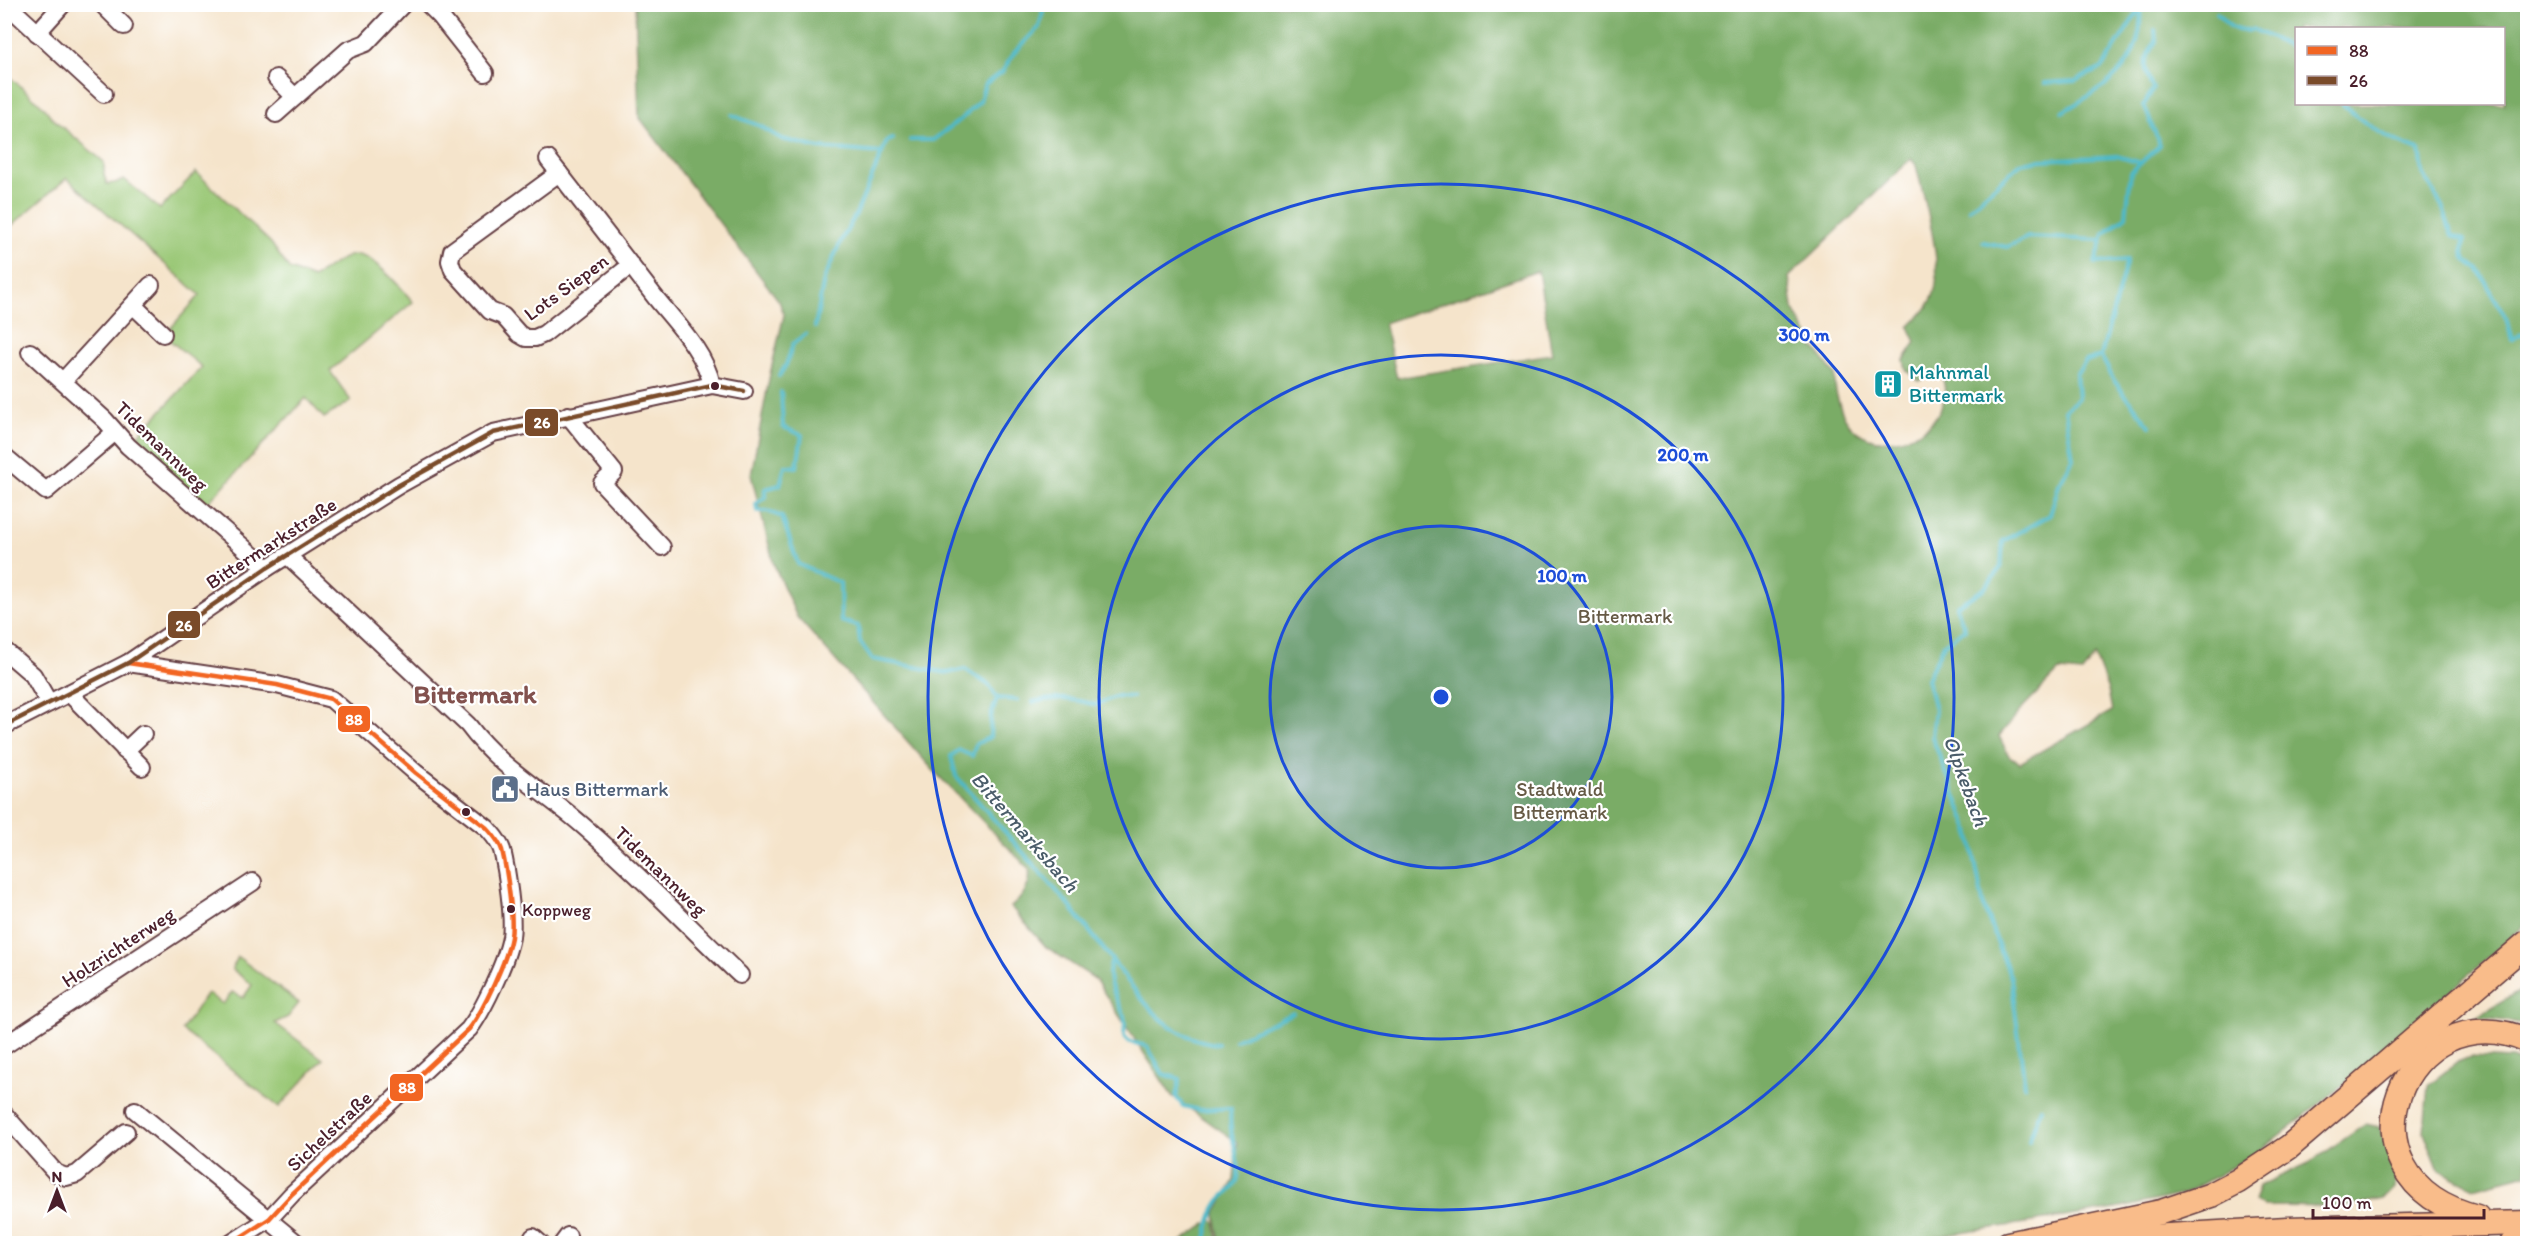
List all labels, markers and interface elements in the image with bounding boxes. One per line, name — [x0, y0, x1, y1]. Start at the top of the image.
legend — [2295, 27, 2505, 105]
text: 88 — [2349, 40, 2369, 62]
text: 26 — [2349, 70, 2368, 92]
street label: Lots Siepen — [519, 248, 613, 326]
text: 300 m — [1778, 324, 1830, 346]
place label: Mahnmal Bittermark — [1909, 360, 2004, 407]
building icon: Mahnmal Bittermark — [1872, 368, 1904, 400]
unlabelled marker — [709, 380, 721, 392]
street label: Tidemannweg — [111, 396, 214, 497]
line badge: 26 — [524, 408, 559, 437]
text: 26 — [534, 413, 551, 432]
text: 200 m — [1658, 444, 1709, 466]
street label: Bittermarkstraße — [201, 492, 341, 594]
text: 100 m — [1537, 565, 1588, 587]
park label: Bittermark — [1578, 604, 1673, 628]
line badge: 26 — [167, 610, 201, 639]
text: 26 — [176, 616, 193, 635]
district label: Bittermark — [414, 678, 537, 710]
centre of rings — [1431, 687, 1451, 707]
line badge: 88 — [337, 705, 371, 733]
text: 88 — [345, 710, 363, 729]
water label: Olpkebach — [1939, 732, 1995, 830]
water label: Bittermarksbach — [966, 766, 1085, 897]
public building icon: Haus Bittermark — [489, 773, 521, 805]
place label: Haus Bittermark — [526, 777, 668, 801]
park label: Stadtwald Bittermark — [1513, 777, 1608, 824]
unlabelled marker — [460, 806, 472, 818]
street label: Tidemannweg — [610, 821, 713, 922]
place label: Koppweg — [522, 899, 592, 921]
street label: Holzrichterweg — [57, 901, 180, 992]
marker: Koppweg — [505, 903, 517, 915]
line badge: 88 — [389, 1073, 424, 1102]
text: 88 — [398, 1078, 416, 1097]
street label: Sichelstraße — [281, 1086, 377, 1176]
north arrow — [27, 1161, 87, 1221]
text: N — [52, 1167, 62, 1186]
scale bar — [2313, 1182, 2484, 1220]
text: 100 m — [2322, 1192, 2372, 1214]

